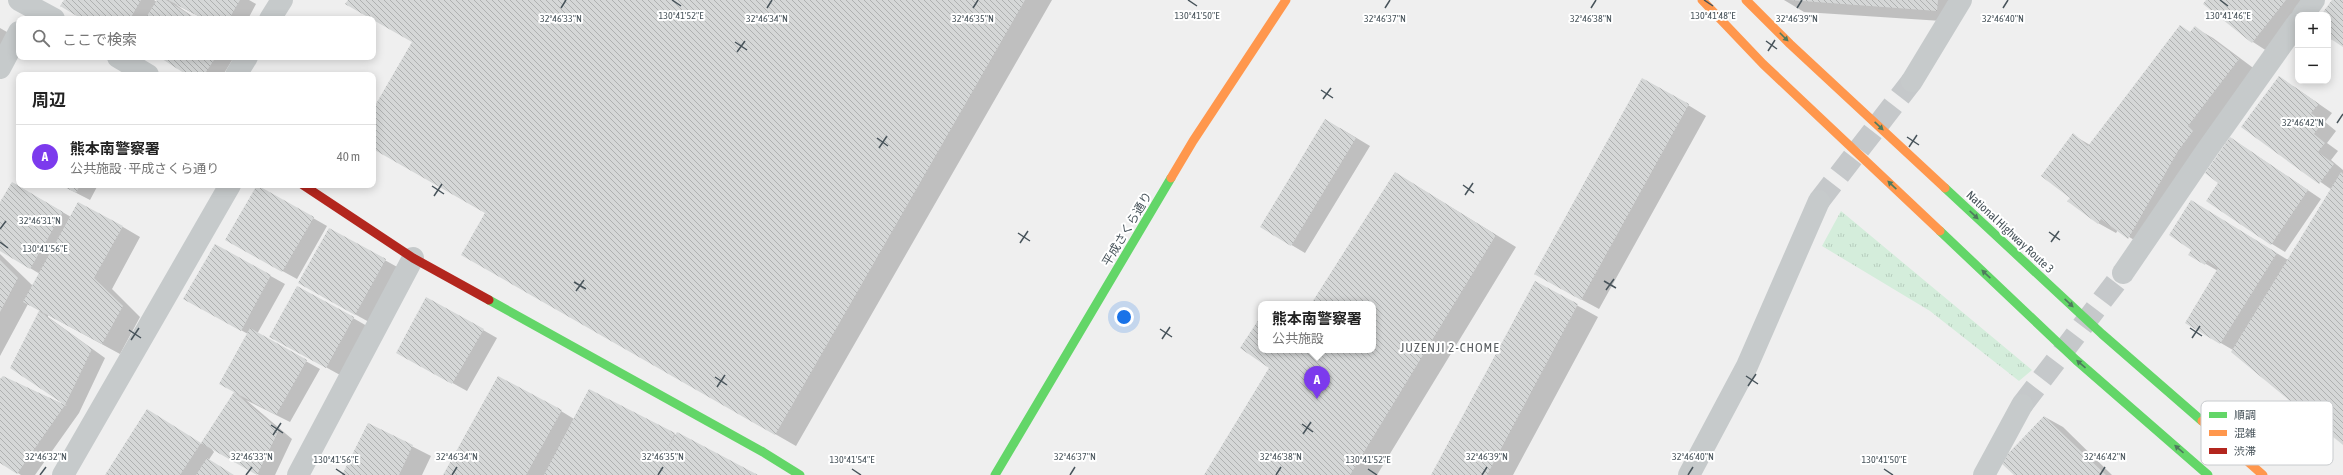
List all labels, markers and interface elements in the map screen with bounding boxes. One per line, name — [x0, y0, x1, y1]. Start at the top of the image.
text: 130°41'52"E — [659, 10, 704, 21]
text: 130°41'50"E — [1175, 10, 1220, 21]
text: 130°41'48"E — [1691, 10, 1736, 21]
text: 130°41'46"E — [2206, 10, 2251, 21]
map controls — [2295, 12, 2331, 84]
button: + — [2295, 12, 2331, 48]
text: 32°46'33"N — [540, 13, 582, 24]
text: 32°46'34"N — [746, 13, 788, 24]
text: 32°46'35"N — [952, 13, 994, 24]
text: 32°46'37"N — [1364, 13, 1406, 24]
text: 32°46'38"N — [1570, 13, 1612, 24]
text: 32°46'39"N — [1776, 13, 1818, 24]
text: 32°46'40"N — [1982, 13, 2024, 24]
search box — [16, 16, 376, 60]
icon: search — [30, 27, 52, 49]
text: ここで検索 — [62, 31, 137, 48]
one-way arrow — [1779, 32, 1789, 42]
button: − — [2295, 48, 2331, 84]
text: 周辺 — [32, 90, 66, 110]
text: 32°46'42"N — [2282, 117, 2324, 128]
one-way arrow — [1874, 121, 1884, 131]
text: 熊本南警察署 — [70, 140, 160, 157]
text: A — [42, 149, 48, 164]
text: 40 m — [337, 149, 360, 164]
text: 公共施設 · 平成さくら通り — [70, 161, 219, 176]
one-way arrow — [1887, 180, 1897, 190]
street label: National Highway Route 3 — [1963, 188, 2057, 276]
street label: 平成さくら通り — [1099, 189, 1155, 269]
one-way arrow — [1969, 210, 1979, 219]
text: 32°46'31"N — [19, 215, 61, 226]
text: 130°41'56"E — [23, 243, 68, 254]
one-way arrow — [1981, 270, 1991, 279]
one-way arrow — [2064, 298, 2074, 308]
popup — [1258, 301, 1376, 353]
your location — [1114, 307, 1134, 327]
text: 熊本南警察署 — [1272, 310, 1362, 327]
text: 公共施設 — [1272, 331, 1324, 346]
district label: JUZENJI 2-CHOME — [1400, 340, 1500, 355]
one-way arrow — [2076, 359, 2086, 368]
pin: A — [1304, 366, 1330, 399]
legend — [2201, 401, 2333, 465]
text: 順調 — [2234, 409, 2256, 421]
text: 混雑 — [2234, 427, 2256, 439]
one-way arrow — [2173, 445, 2184, 454]
text: 渋滞 — [2234, 445, 2256, 457]
text: 32°46'32"N — [25, 451, 67, 462]
text: 32°46'33"N — [231, 451, 273, 462]
text: 32°46'34"N — [436, 451, 478, 462]
text: 32°46'35"N — [642, 451, 684, 462]
text: 32°46'37"N — [1054, 451, 1096, 462]
text: 32°46'38"N — [1260, 451, 1302, 462]
text: 32°46'39"N — [1466, 451, 1508, 462]
text: 32°46'40"N — [1672, 451, 1714, 462]
text: 32°46'42"N — [2084, 451, 2126, 462]
text: 130°41'56"E — [314, 454, 359, 465]
text: 130°41'54"E — [830, 454, 875, 465]
text: 130°41'52"E — [1346, 454, 1391, 465]
text: 130°41'50"E — [1862, 454, 1907, 465]

